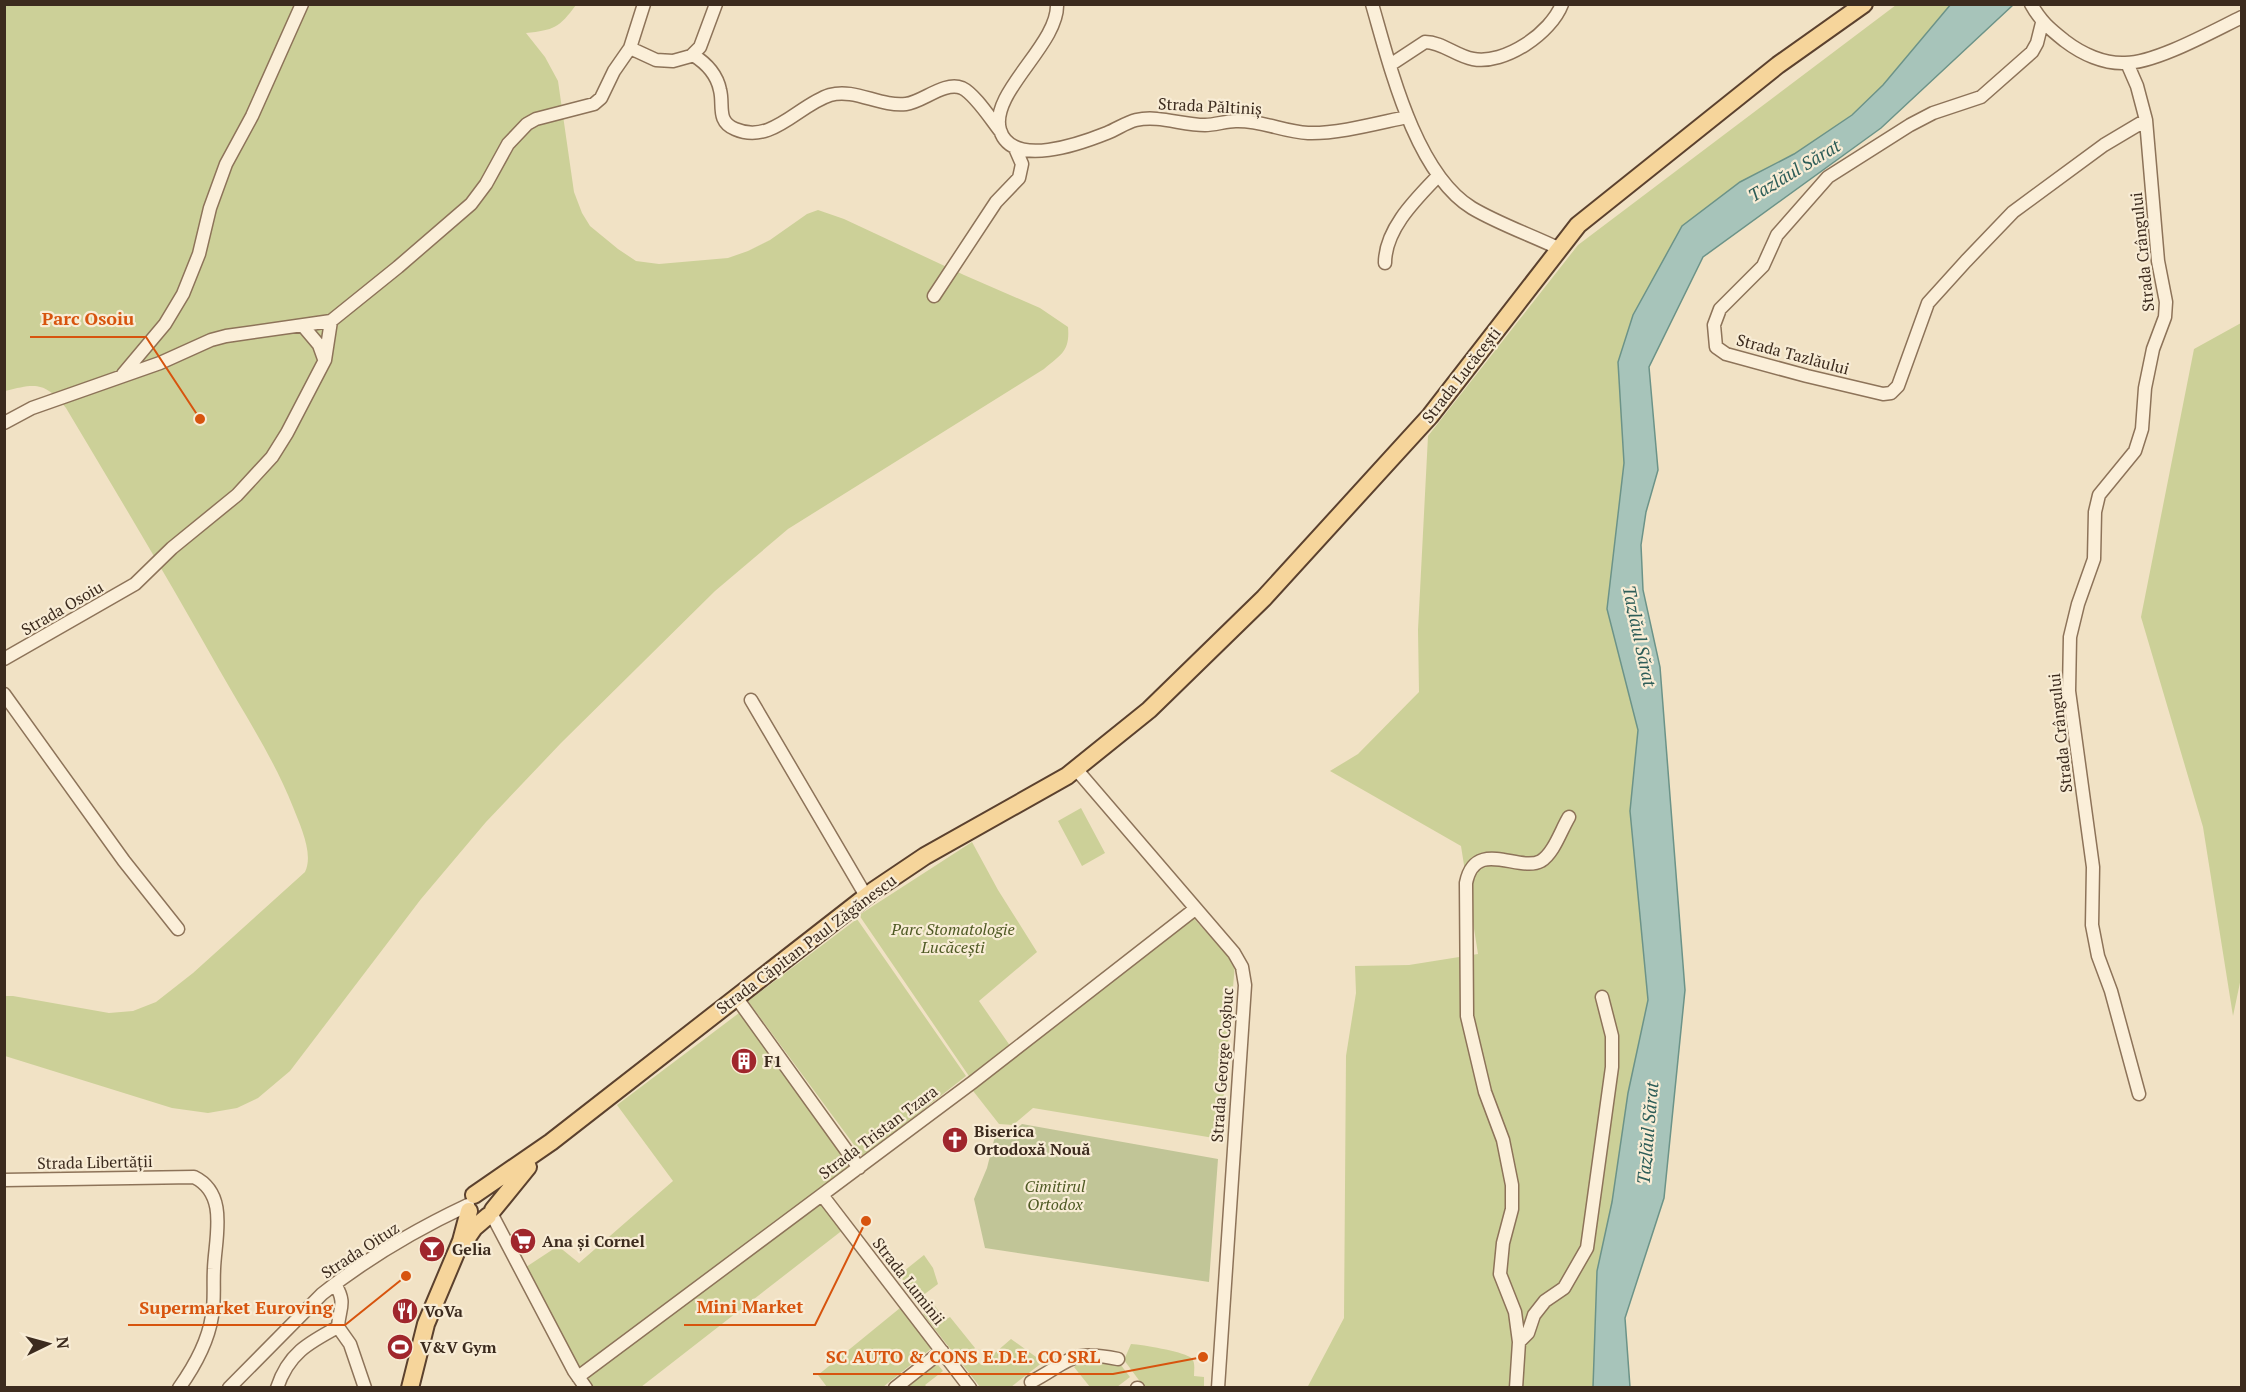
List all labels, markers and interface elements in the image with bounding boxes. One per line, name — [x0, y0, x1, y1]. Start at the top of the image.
street label: Strada Păltiniș — [1157, 92, 1263, 120]
water label: Tazlăul Sărat — [1744, 133, 1845, 207]
street label: Strada Crângului — [2125, 191, 2159, 313]
callout: Parc Osoiu — [30, 301, 146, 337]
text: Parc Osoiu — [42, 306, 134, 330]
street label: Strada Lucăcești — [1417, 322, 1505, 427]
street label: Strada Tazlăului — [1734, 328, 1852, 380]
street label: Strada Osoiu — [17, 576, 107, 640]
water label: Tazlăul Sărat — [1618, 583, 1663, 690]
street label: Strada Crângului — [2043, 672, 2077, 794]
street label: Strada Căpitan Paul Zăgănescu — [711, 869, 901, 1019]
park label: Parc Stomatologie Lucăcești — [890, 918, 1015, 958]
street label: Strada George Coșbuc — [1206, 987, 1238, 1143]
building icon: F1 — [729, 1046, 759, 1076]
place label: F1 — [764, 1050, 782, 1072]
street label: Strada Tristan Tzara — [814, 1080, 942, 1184]
water label: Tazlăul Sărat — [1631, 1080, 1664, 1185]
place label: Biserica Ortodoxă Nouă — [974, 1120, 1090, 1160]
church icon: Biserica Ortodoxă Nouă — [940, 1125, 970, 1155]
street label: Strada Libertății — [37, 1150, 153, 1174]
park label: Cimitirul Ortodox — [1025, 1175, 1086, 1215]
street label: Strada Oituz — [317, 1216, 403, 1284]
supermarket icon: Ana și Cornel — [508, 1226, 538, 1256]
place label: Ana și Cornel — [542, 1230, 645, 1252]
street label: Strada Luminii — [868, 1233, 950, 1329]
bar icon: Gelia — [417, 1234, 447, 1264]
place label: Gelia — [452, 1238, 492, 1260]
callout: Supermarket Euroving — [128, 1289, 345, 1325]
callout: Mini Market — [684, 1289, 815, 1325]
text: Mini Market — [697, 1294, 803, 1318]
text: Supermarket Euroving — [139, 1295, 334, 1319]
restaurant icon: VoVa — [390, 1296, 420, 1326]
place label: VoVa — [424, 1300, 463, 1322]
north arrow — [18, 1314, 78, 1374]
sports icon: V&V Gym — [385, 1332, 415, 1362]
text: N — [51, 1336, 74, 1350]
place label: V&V Gym — [420, 1336, 497, 1358]
callout: SC AUTO & CONS E.D.E. CO SRL — [813, 1338, 1113, 1374]
text: SC AUTO & CONS E.D.E. CO SRL — [826, 1344, 1101, 1368]

